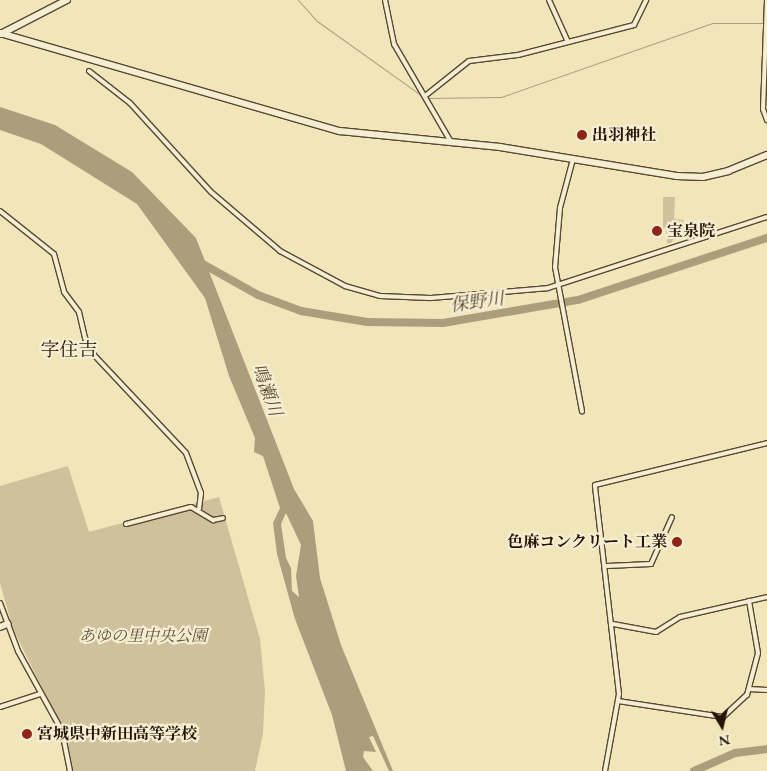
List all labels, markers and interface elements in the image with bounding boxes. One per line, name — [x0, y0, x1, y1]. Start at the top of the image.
place label: 出羽神社 — [592, 125, 656, 145]
marker: 出羽神社 — [576, 129, 588, 141]
place label: 宝泉院 — [667, 221, 715, 241]
marker: 宝泉院 — [651, 225, 663, 237]
water label: 保野川 — [449, 288, 505, 316]
district label: 字住吉 — [41, 339, 97, 361]
water label: 鳴瀬川 — [248, 361, 286, 419]
place label: 色麻コンクリート工業 — [507, 532, 667, 552]
marker: 色麻コンクリート工業 — [671, 536, 683, 548]
park label: あゆの里中央公園 — [79, 626, 207, 646]
north arrow — [697, 701, 747, 751]
place label: 宮城県中新田高等学校 — [37, 724, 197, 744]
marker: 宮城県中新田高等学校 — [21, 728, 33, 740]
text: N — [717, 731, 731, 751]

